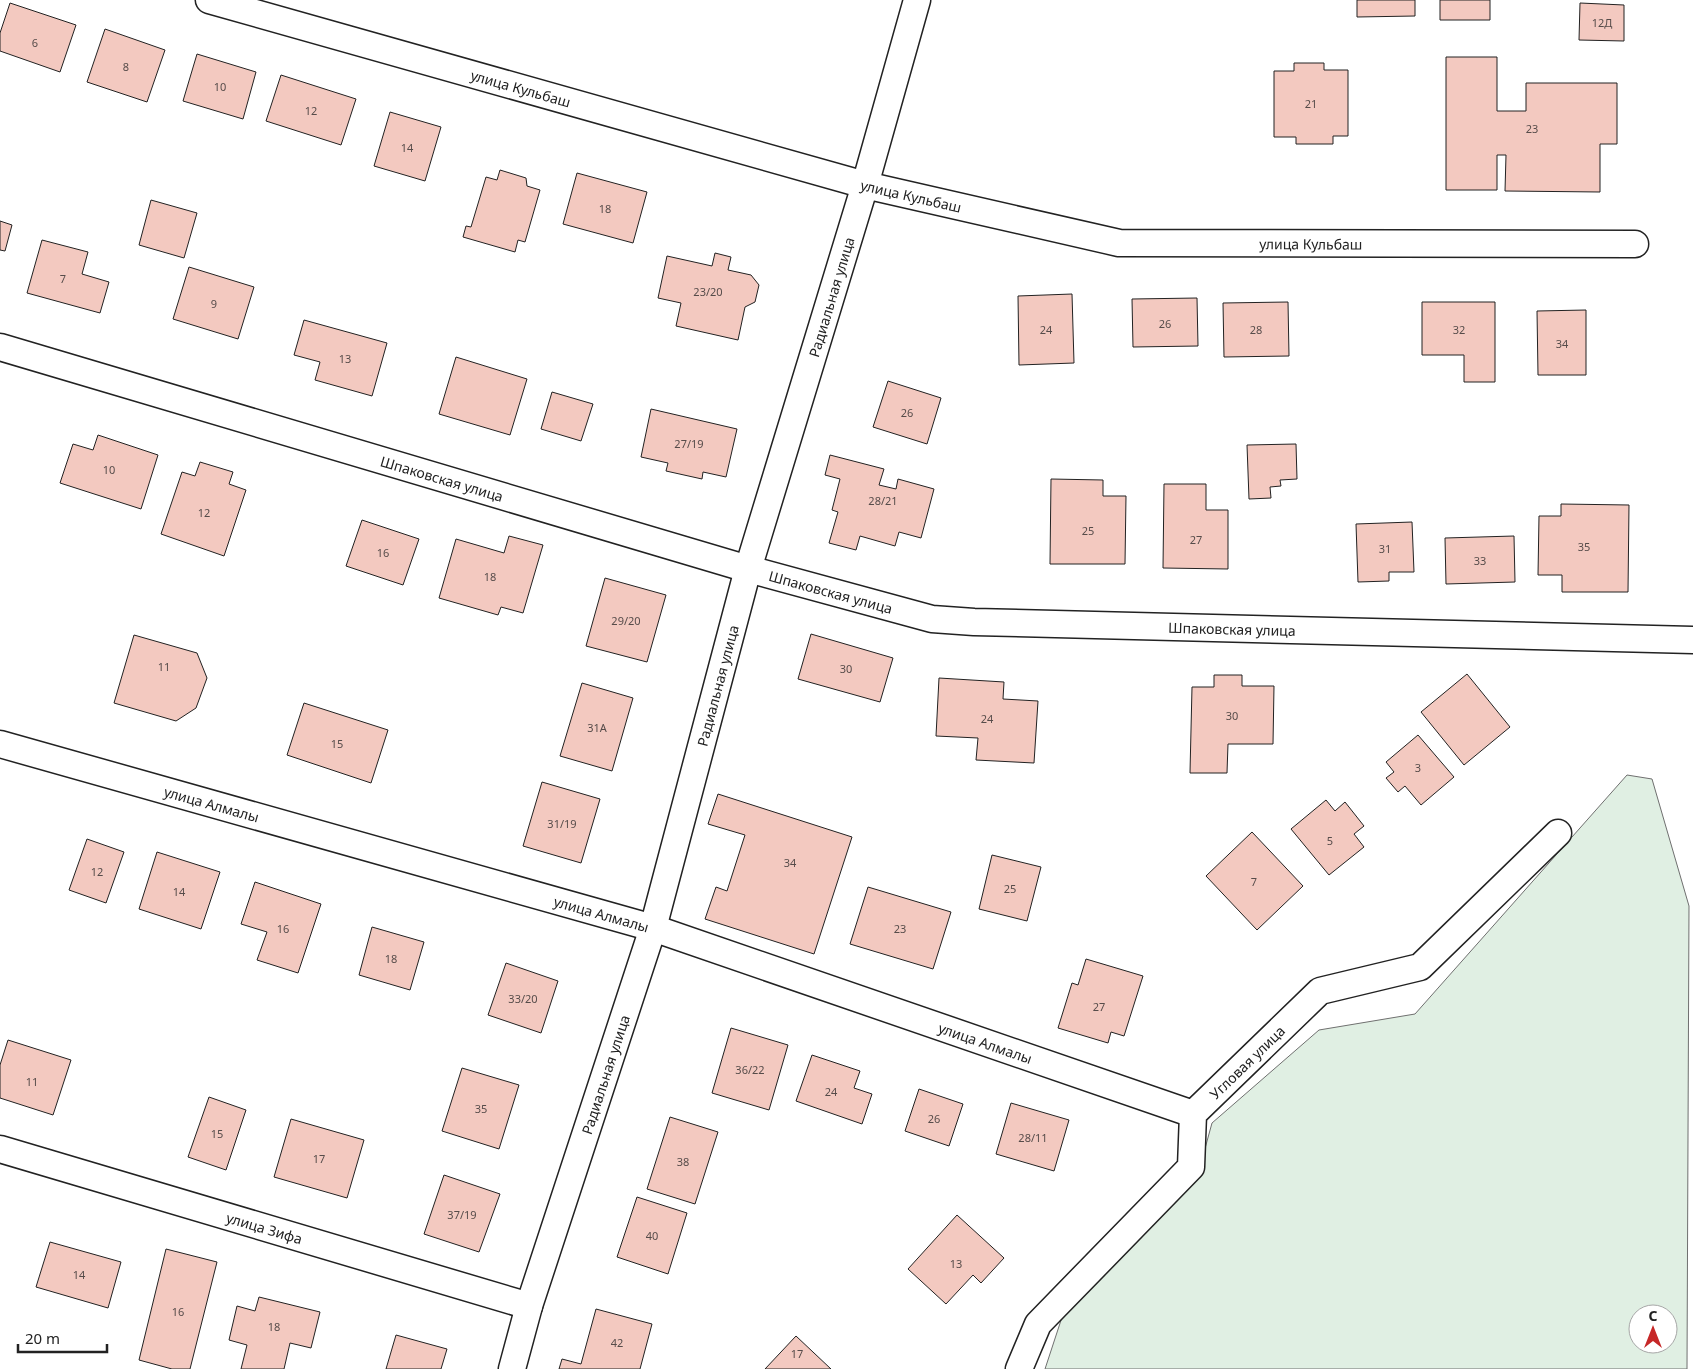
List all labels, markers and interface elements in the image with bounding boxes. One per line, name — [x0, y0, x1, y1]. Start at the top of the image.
house number: 12Д — [1592, 15, 1612, 30]
house number: 6 — [32, 35, 38, 50]
house number: 8 — [123, 59, 129, 74]
street label: улица Кульбаш — [469, 65, 573, 111]
house number: 10 — [214, 79, 226, 94]
house number: 21 — [1305, 96, 1317, 111]
house number: 12 — [305, 103, 317, 118]
house number: 23 — [1526, 121, 1538, 136]
house number: 14 — [401, 140, 414, 155]
street label: улица Кульбаш — [858, 175, 964, 216]
house number: 18 — [599, 201, 611, 216]
street label: Радиальная улица — [804, 234, 858, 359]
street label: улица Кульбаш — [1259, 234, 1362, 253]
house number: 7 — [60, 271, 66, 286]
house number: 23/20 — [693, 284, 723, 299]
house number: 9 — [211, 296, 217, 311]
house number: 26 — [1159, 316, 1171, 331]
house number: 24 — [1040, 322, 1053, 337]
house number: 28 — [1250, 322, 1262, 337]
house number: 32 — [1453, 322, 1465, 337]
house number: 34 — [1556, 336, 1569, 351]
house number: 13 — [339, 351, 351, 366]
house number: 26 — [901, 405, 913, 420]
house number: 27/19 — [674, 436, 704, 451]
street label: Шпаковская улица — [378, 451, 506, 505]
house number: 10 — [103, 462, 115, 477]
house number: 28/21 — [868, 493, 898, 508]
house number: 12 — [198, 505, 210, 520]
house number: 25 — [1082, 523, 1094, 538]
house number: 27 — [1190, 532, 1202, 547]
house number: 35 — [1578, 539, 1590, 554]
house number: 31 — [1379, 541, 1391, 556]
house number: 16 — [377, 545, 389, 560]
house number: 33 — [1474, 553, 1486, 568]
street label: Шпаковская улица — [767, 566, 895, 617]
house number: 18 — [484, 569, 496, 584]
house number: 29/20 — [611, 613, 641, 628]
street label: Шпаковская улица — [1168, 617, 1296, 640]
street label: Радиальная улица — [692, 623, 742, 748]
house number: 11 — [158, 659, 170, 674]
house number: 30 — [840, 661, 852, 676]
house number: 30 — [1226, 708, 1238, 723]
house number: 24 — [981, 711, 994, 726]
house number: 31А — [587, 720, 608, 735]
house number: 15 — [331, 736, 343, 751]
house number: 3 — [1415, 760, 1421, 775]
street label: улица Алмалы — [162, 781, 261, 826]
house number: 31/19 — [547, 816, 577, 831]
house number: 5 — [1327, 833, 1333, 848]
house number: 34 — [784, 855, 797, 870]
house number: 12 — [91, 864, 103, 879]
house number: 7 — [1251, 874, 1257, 889]
house number: 25 — [1004, 881, 1016, 896]
house number: 14 — [173, 884, 186, 899]
street label: улица Алмалы — [552, 891, 651, 936]
house number: 16 — [277, 921, 289, 936]
house number: 23 — [894, 921, 906, 936]
house number: 18 — [385, 951, 397, 966]
house number: 33/20 — [508, 991, 538, 1006]
house number: 27 — [1093, 999, 1105, 1014]
street label: Радиальная улица — [577, 1012, 633, 1137]
street label: улица Алмалы — [936, 1018, 1035, 1067]
street label: Угловая улица — [1205, 1021, 1289, 1103]
house number: 36/22 — [735, 1062, 765, 1077]
house number: 11 — [26, 1074, 38, 1089]
house number: 24 — [825, 1084, 838, 1099]
house number: 35 — [475, 1101, 487, 1116]
house number: 26 — [928, 1111, 940, 1126]
house number: 15 — [211, 1126, 223, 1141]
house number: 28/11 — [1018, 1130, 1048, 1145]
house number: 17 — [313, 1151, 325, 1166]
house number: 38 — [677, 1154, 689, 1169]
street label: улица Зифа — [224, 1207, 305, 1248]
house number: 37/19 — [447, 1207, 477, 1222]
house number: 40 — [646, 1228, 658, 1243]
house number: 13 — [950, 1256, 962, 1271]
house number: 14 — [73, 1267, 86, 1282]
house number: 16 — [172, 1304, 184, 1319]
north arrow — [1628, 1304, 1678, 1354]
text: С — [1648, 1306, 1658, 1325]
house number: 18 — [268, 1319, 280, 1334]
scale bar — [18, 1322, 106, 1354]
text: 20 m — [25, 1328, 60, 1348]
house number: 42 — [611, 1335, 623, 1350]
house number: 17 — [791, 1346, 803, 1361]

